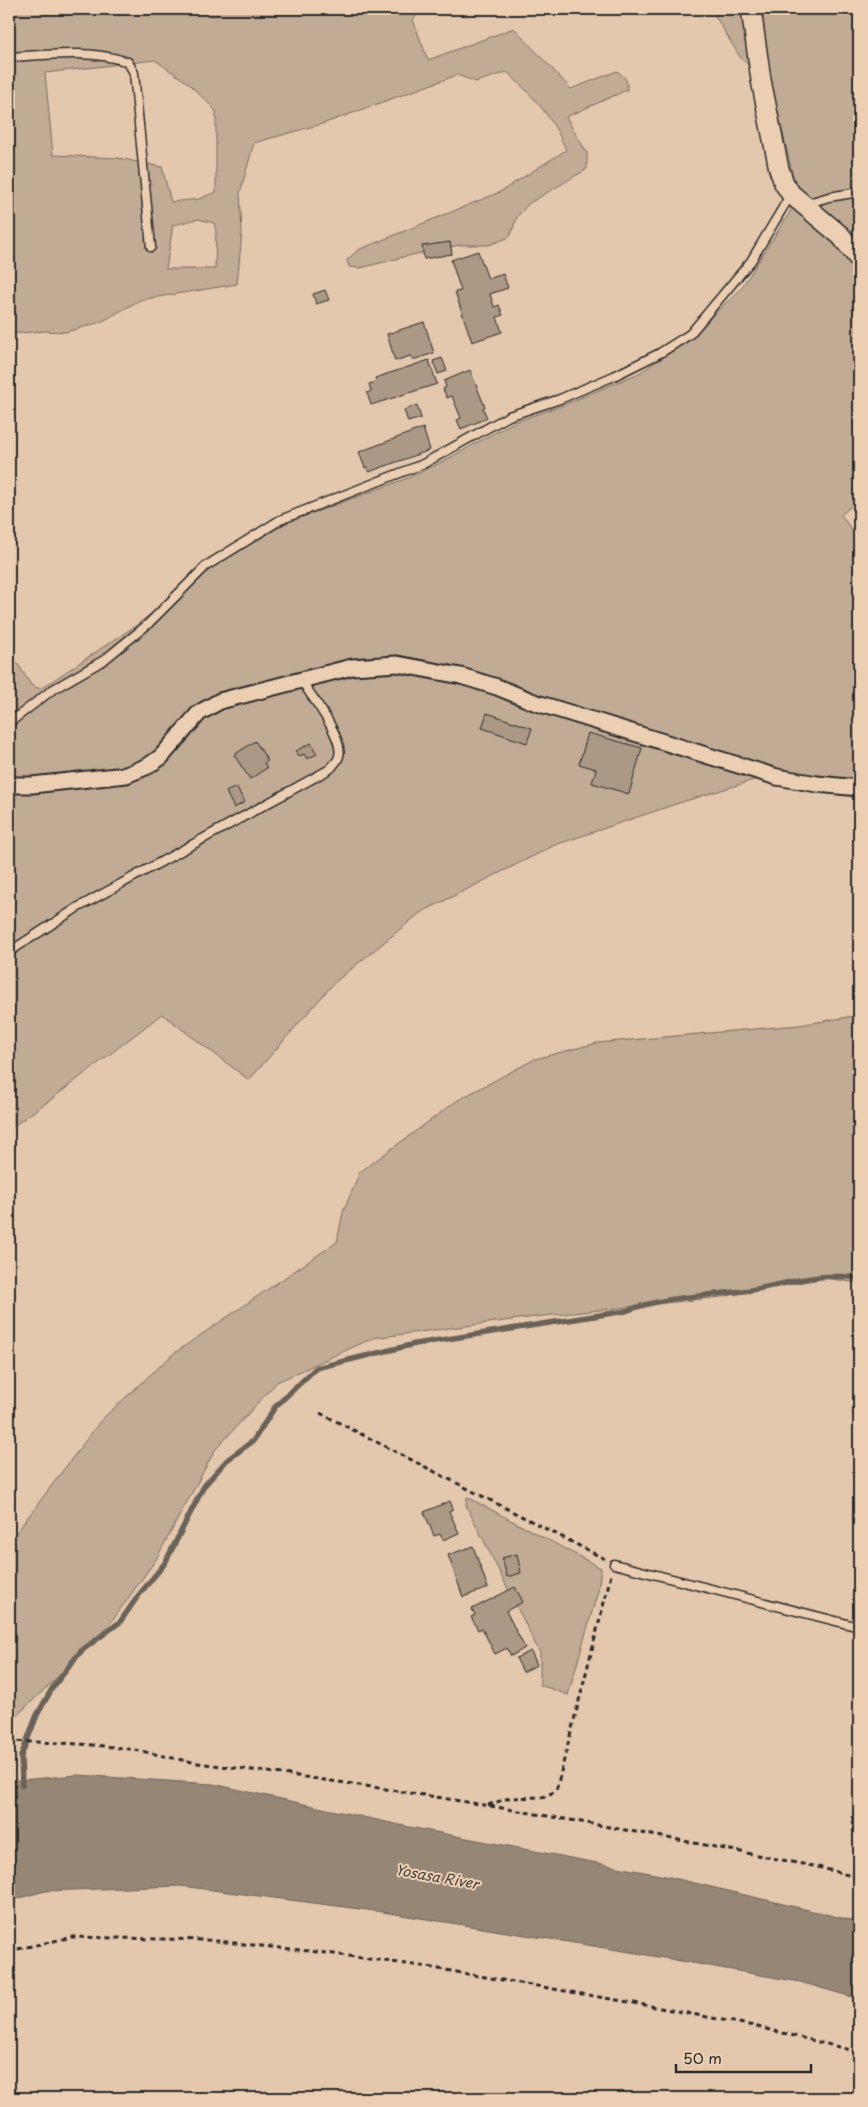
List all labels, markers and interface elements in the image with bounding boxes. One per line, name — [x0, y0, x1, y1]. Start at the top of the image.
water label: Yosasa River — [394, 1859, 482, 1894]
scale bar — [676, 2042, 810, 2074]
text: 50 m — [683, 2046, 722, 2069]

